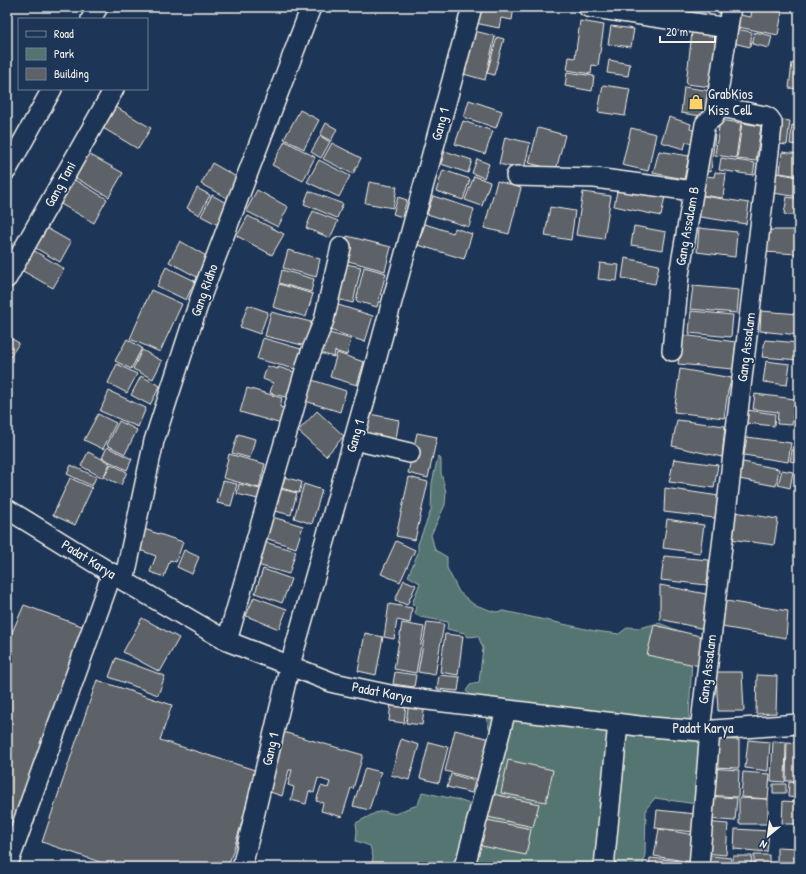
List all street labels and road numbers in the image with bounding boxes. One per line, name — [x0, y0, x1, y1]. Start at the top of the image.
street label: Gang 1 — [426, 105, 454, 143]
street label: Gang Tani — [39, 158, 81, 210]
street label: Gang Assalam B — [670, 185, 704, 267]
street label: Gang Ridho — [185, 261, 223, 319]
street label: Gang Assalam — [732, 311, 760, 383]
street label: Gang 1 — [341, 417, 369, 455]
street label: Padat Karya — [58, 534, 121, 584]
street label: Gang Assalam — [693, 633, 721, 705]
street label: Padat Karya — [350, 676, 414, 708]
street label: Padat Karya — [673, 718, 734, 738]
street label: Gang 1 — [257, 731, 283, 767]

